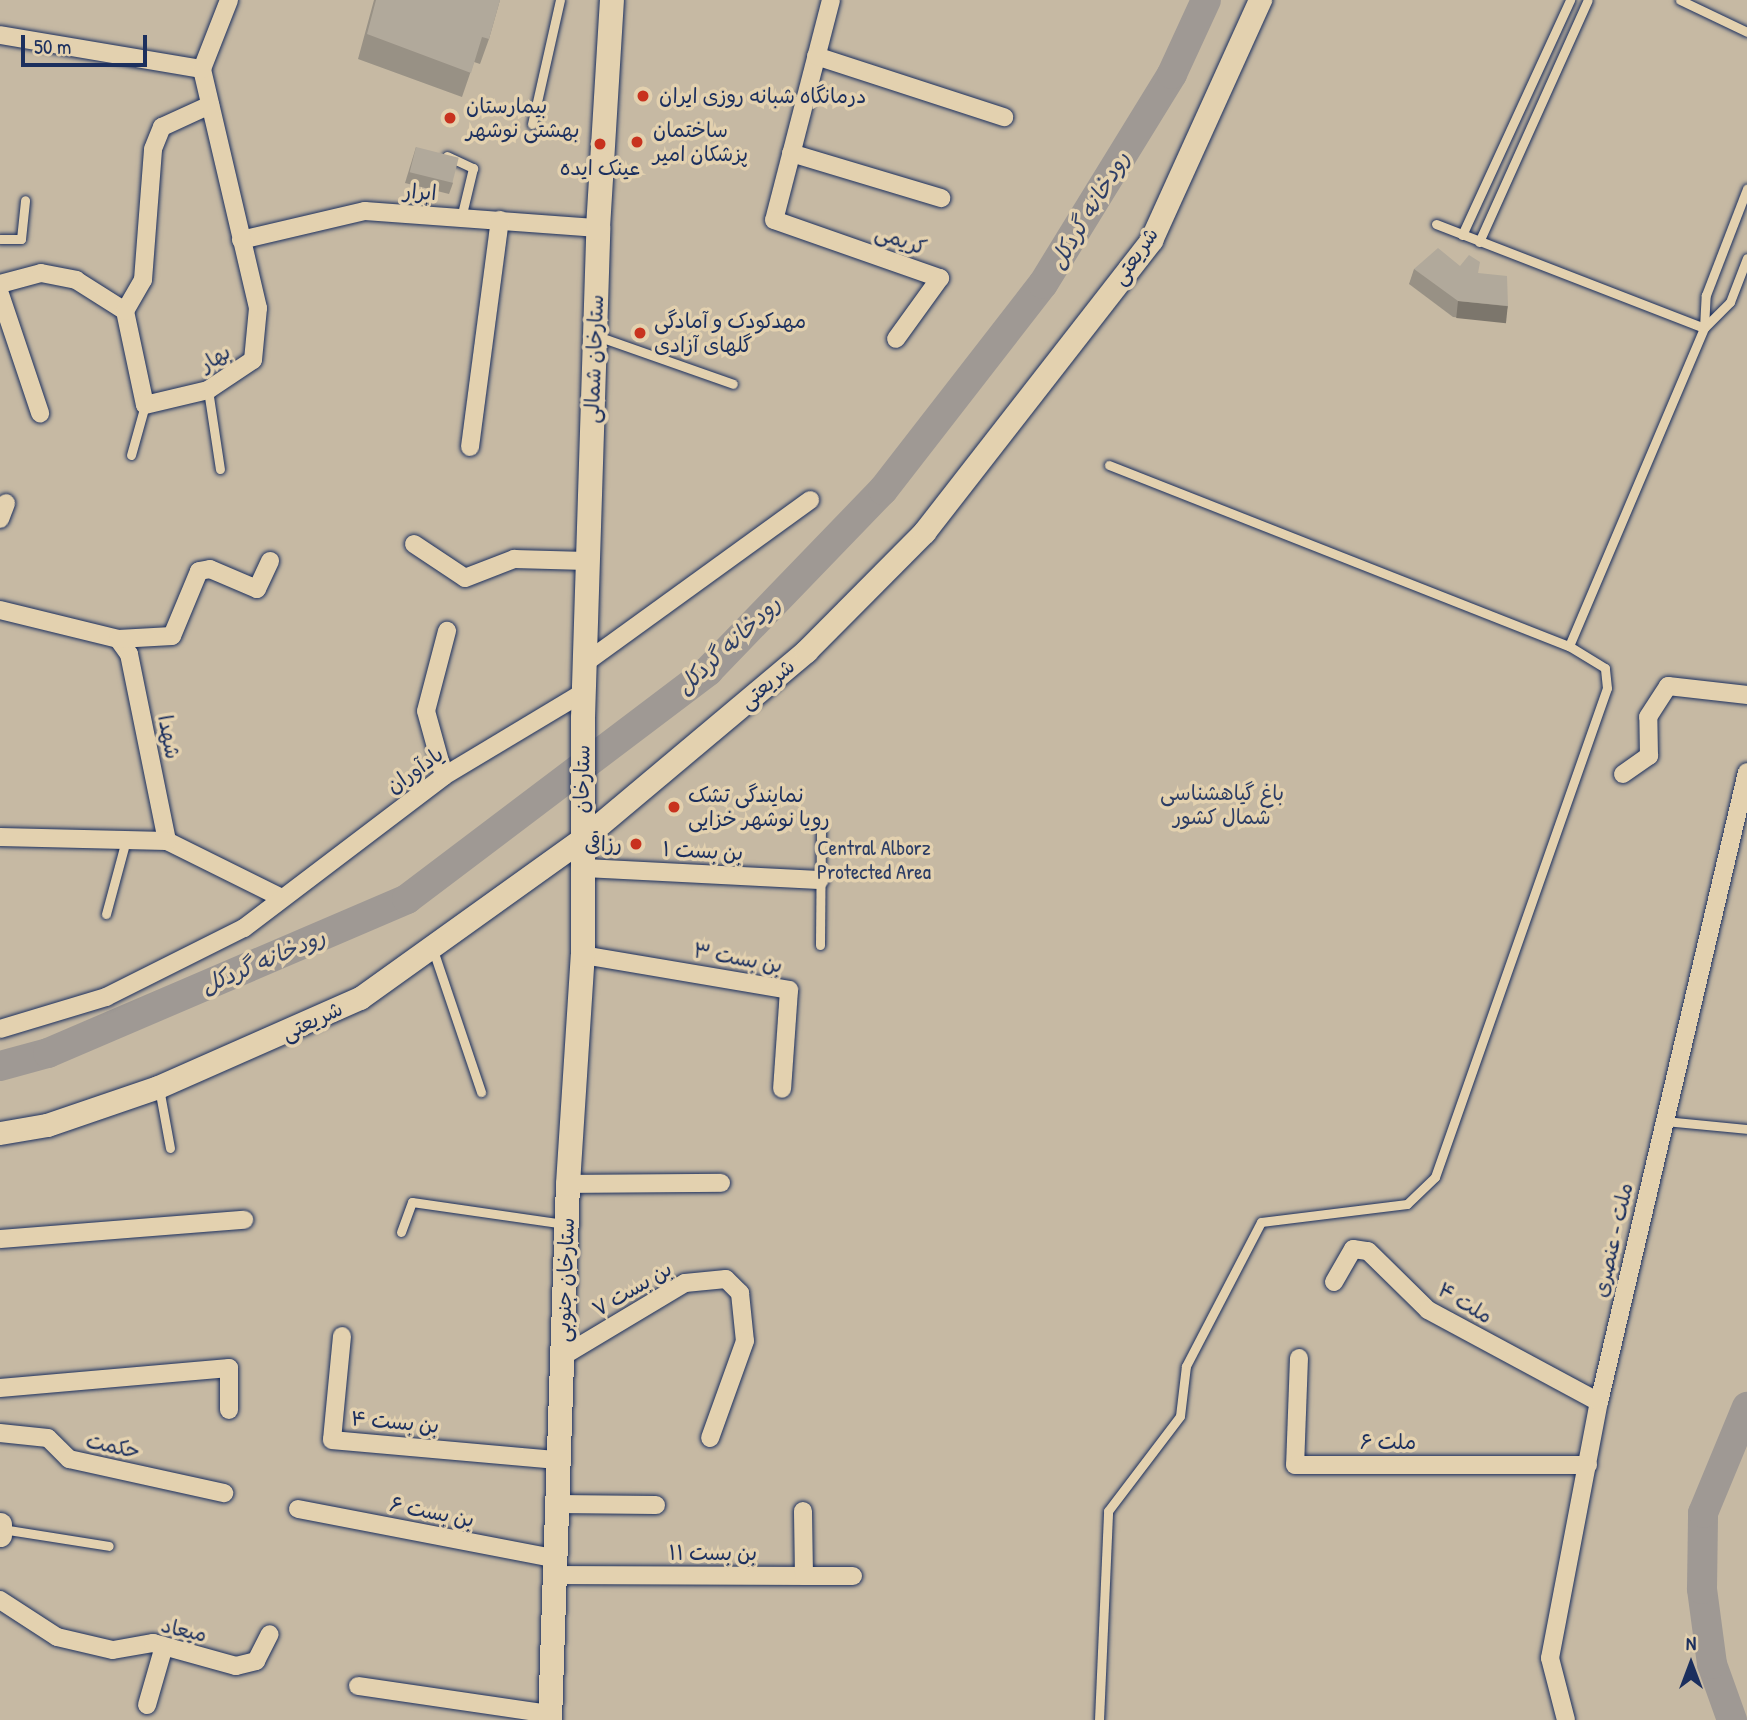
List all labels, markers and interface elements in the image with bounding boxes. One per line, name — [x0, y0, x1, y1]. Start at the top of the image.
scale bar — [24, 21, 150, 65]
text: 50 m — [34, 32, 71, 61]
place label: درمانگاه شبانه روزی ایران — [659, 83, 866, 109]
marker: درمانگاه شبانه روزی ایران — [633, 86, 653, 106]
place label: بیمارستان بهشتی نوشهر — [466, 93, 580, 143]
marker: بیمارستان بهشتی نوشهر — [440, 108, 460, 128]
place label: ساختمان پزشکان امیر — [653, 117, 748, 167]
marker: ساختمان پزشکان امیر — [627, 132, 647, 152]
marker: عینک ایده — [592, 136, 608, 152]
water label: رودخانه گردکل — [1043, 146, 1135, 274]
place label: عینک ایده — [560, 155, 640, 181]
street label: ابرار — [403, 178, 437, 206]
street label: کریمی — [872, 219, 930, 261]
street label: شریعتی — [1106, 222, 1164, 290]
street label: ستارخان شمالی — [579, 294, 609, 424]
place label: مهدکودک و آمادگی گلهای آزادی — [654, 308, 806, 358]
marker: مهدکودک و آمادگی گلهای آزادی — [632, 325, 648, 341]
street label: بهار — [195, 339, 235, 377]
water label: رودخانه گردکل — [670, 590, 786, 700]
street label: شریعتی — [734, 654, 800, 714]
street label: شهدا — [152, 713, 186, 761]
street label: یادآوران — [382, 741, 448, 799]
street label: ستارخان — [569, 744, 595, 814]
park label: باغ گیاهشناسی شمال کشور — [1160, 780, 1284, 830]
place label: نمایندگی تشک رویا نوشهر خزایی — [688, 782, 830, 832]
marker: نمایندگی تشک رویا نوشهر خزایی — [666, 799, 682, 815]
place label: رزاقی — [585, 831, 622, 857]
park label: Central Alborz Protected Area — [817, 835, 931, 885]
marker: رزاقی — [628, 836, 644, 852]
street label: بن بست ۱ — [662, 836, 744, 866]
water label: رودخانه گردکل — [197, 922, 329, 1000]
street label: بن بست ۳ — [691, 938, 785, 978]
street label: شریعتی — [277, 996, 347, 1046]
street label: ملت - عنصری — [1588, 1180, 1638, 1300]
street label: ستارخان جنوبی — [550, 1217, 580, 1343]
street label: بن بست ۷ — [588, 1256, 676, 1322]
street label: ملت ۴ — [1433, 1277, 1497, 1329]
street label: بن بست ۴ — [350, 1406, 440, 1438]
street label: حکمت — [84, 1428, 142, 1464]
street label: ملت ۶ — [1360, 1429, 1416, 1455]
street label: بن بست ۶ — [388, 1491, 476, 1533]
street label: بن بست ۱۱ — [669, 1540, 757, 1566]
street label: میعاد — [159, 1613, 209, 1647]
north arrow — [1656, 1629, 1726, 1699]
text: N — [1686, 1630, 1696, 1656]

